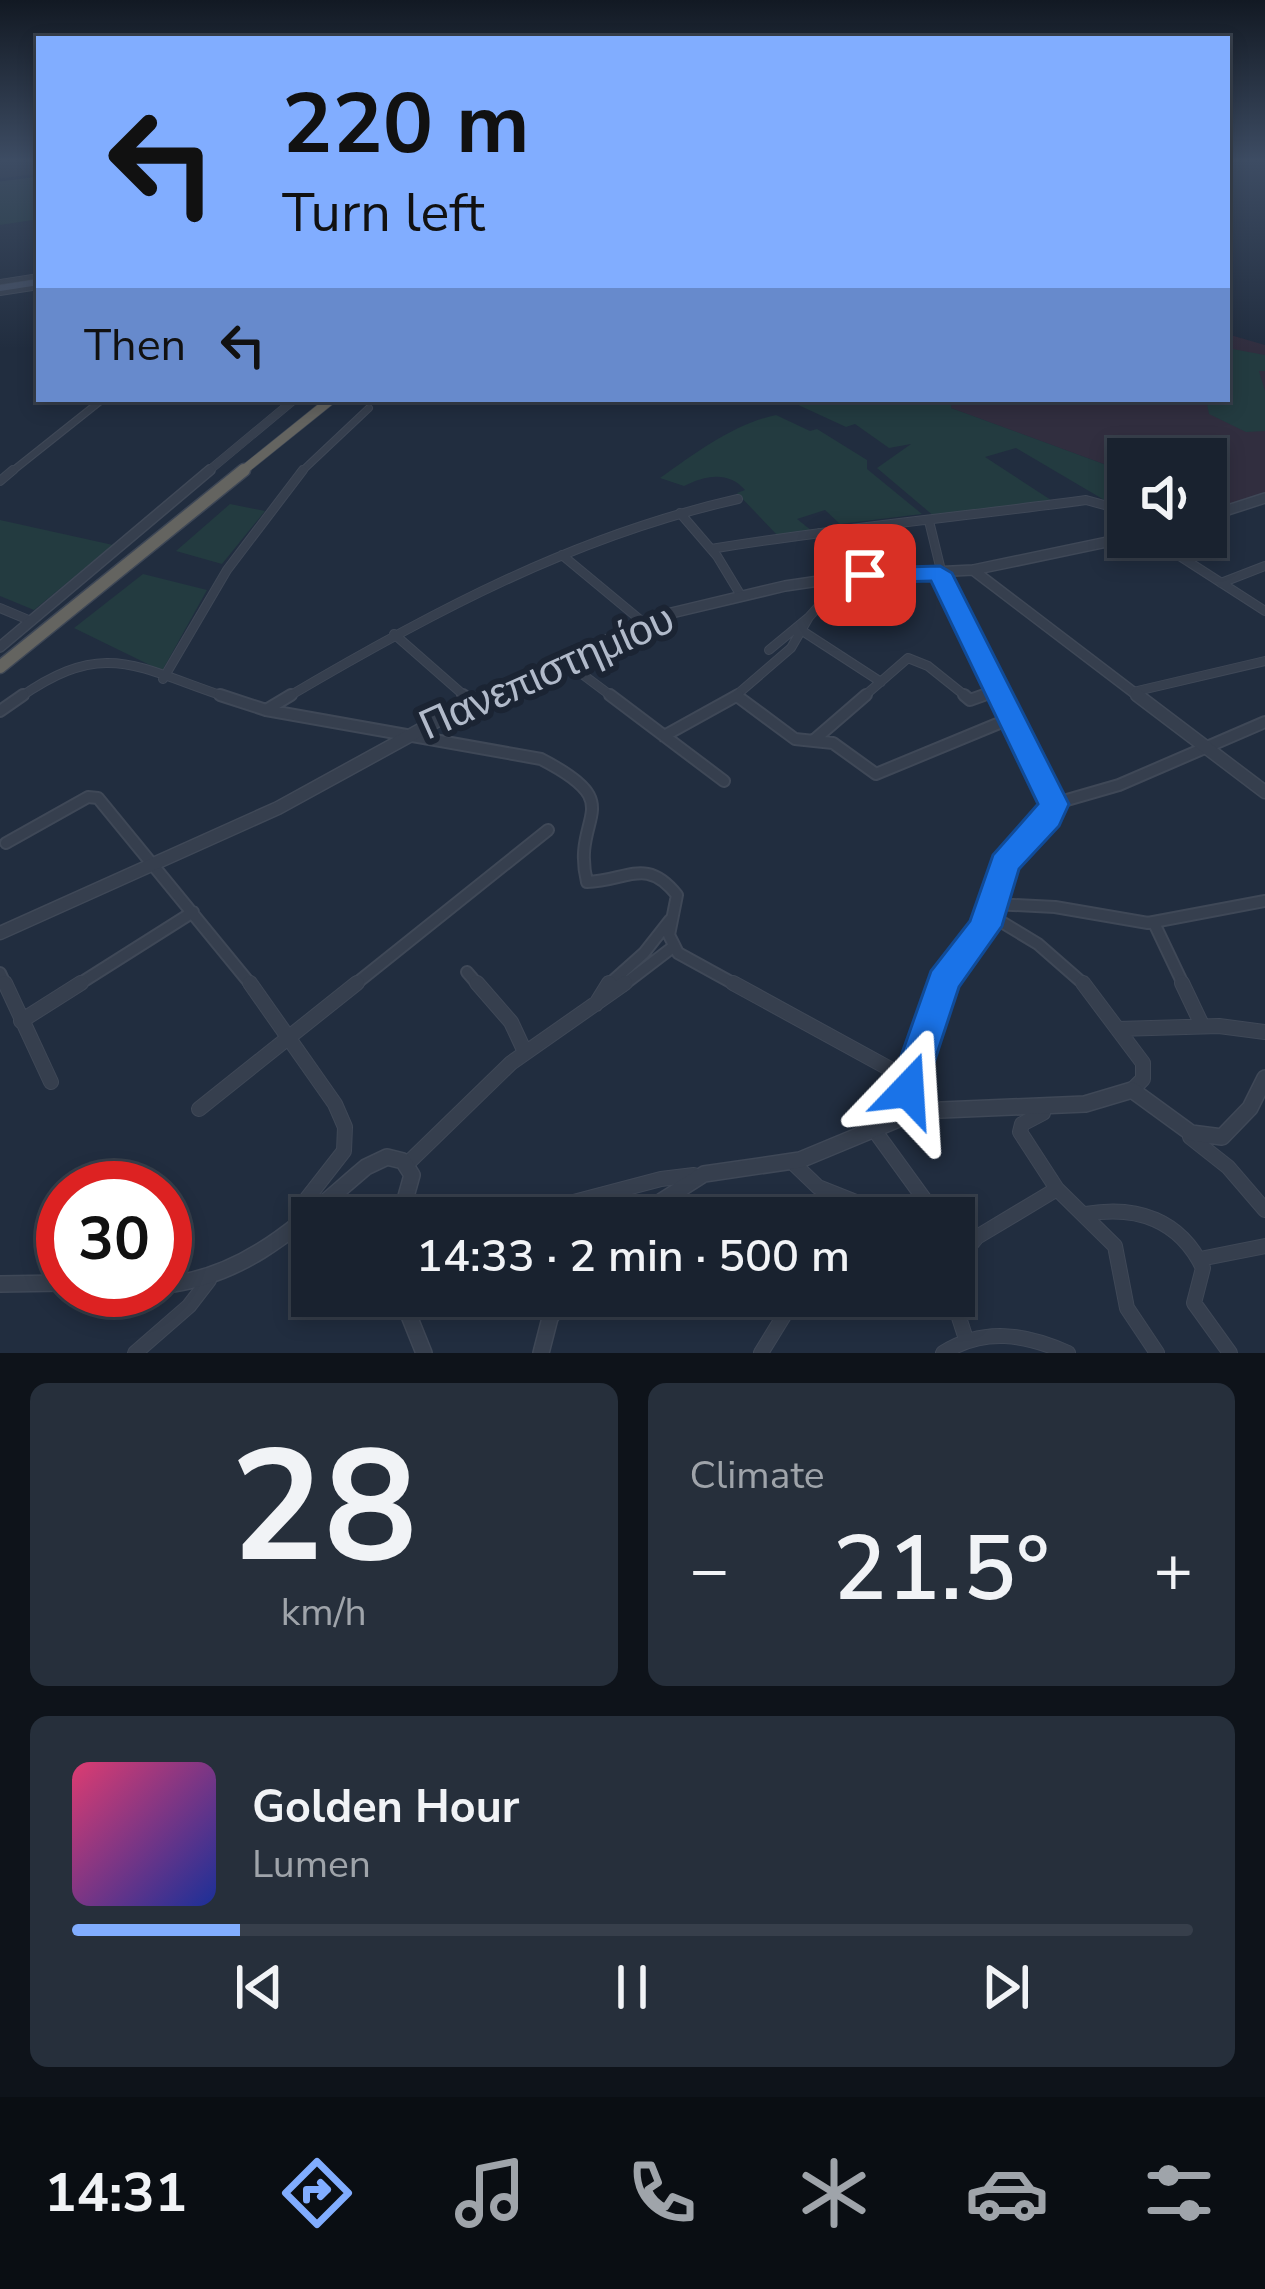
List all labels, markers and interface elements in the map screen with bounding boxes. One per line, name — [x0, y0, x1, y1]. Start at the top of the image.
text: 220 m — [282, 67, 530, 182]
icon: left — [84, 84, 240, 240]
text: Turn left — [282, 176, 485, 250]
icon: left — [210, 312, 276, 378]
text: Then — [84, 315, 186, 376]
map controls — [1107, 438, 1227, 558]
button: sound — [1107, 438, 1227, 558]
pin — [814, 524, 916, 626]
icon: arrive — [832, 542, 898, 608]
street label: Πανεπιστημίου — [410, 591, 683, 754]
position arrow — [845, 1027, 971, 1153]
speed limit sign: 30 — [36, 1161, 192, 1317]
text: 14:33 · 2 min · 500 m — [416, 1226, 850, 1287]
text: 28 — [230, 1401, 417, 1614]
text: Climate — [690, 1449, 825, 1502]
text: 21.5° — [833, 1508, 1050, 1631]
text: − — [690, 1525, 729, 1615]
text: + — [1153, 1525, 1193, 1615]
text: km/h — [281, 1586, 367, 1639]
text: Golden Hour — [252, 1777, 519, 1838]
text: Lumen — [252, 1838, 371, 1891]
icon: previous — [226, 1954, 292, 2020]
icon: pause — [599, 1954, 665, 2020]
icon: next — [973, 1954, 1039, 2020]
icon: directions — [275, 2151, 359, 2235]
icon: music — [448, 2151, 532, 2235]
icon: phone — [620, 2151, 704, 2235]
icon: climate — [792, 2151, 876, 2235]
icon: car — [965, 2151, 1049, 2235]
icon: filters — [1137, 2151, 1221, 2235]
text: 14:31 — [44, 2156, 187, 2230]

